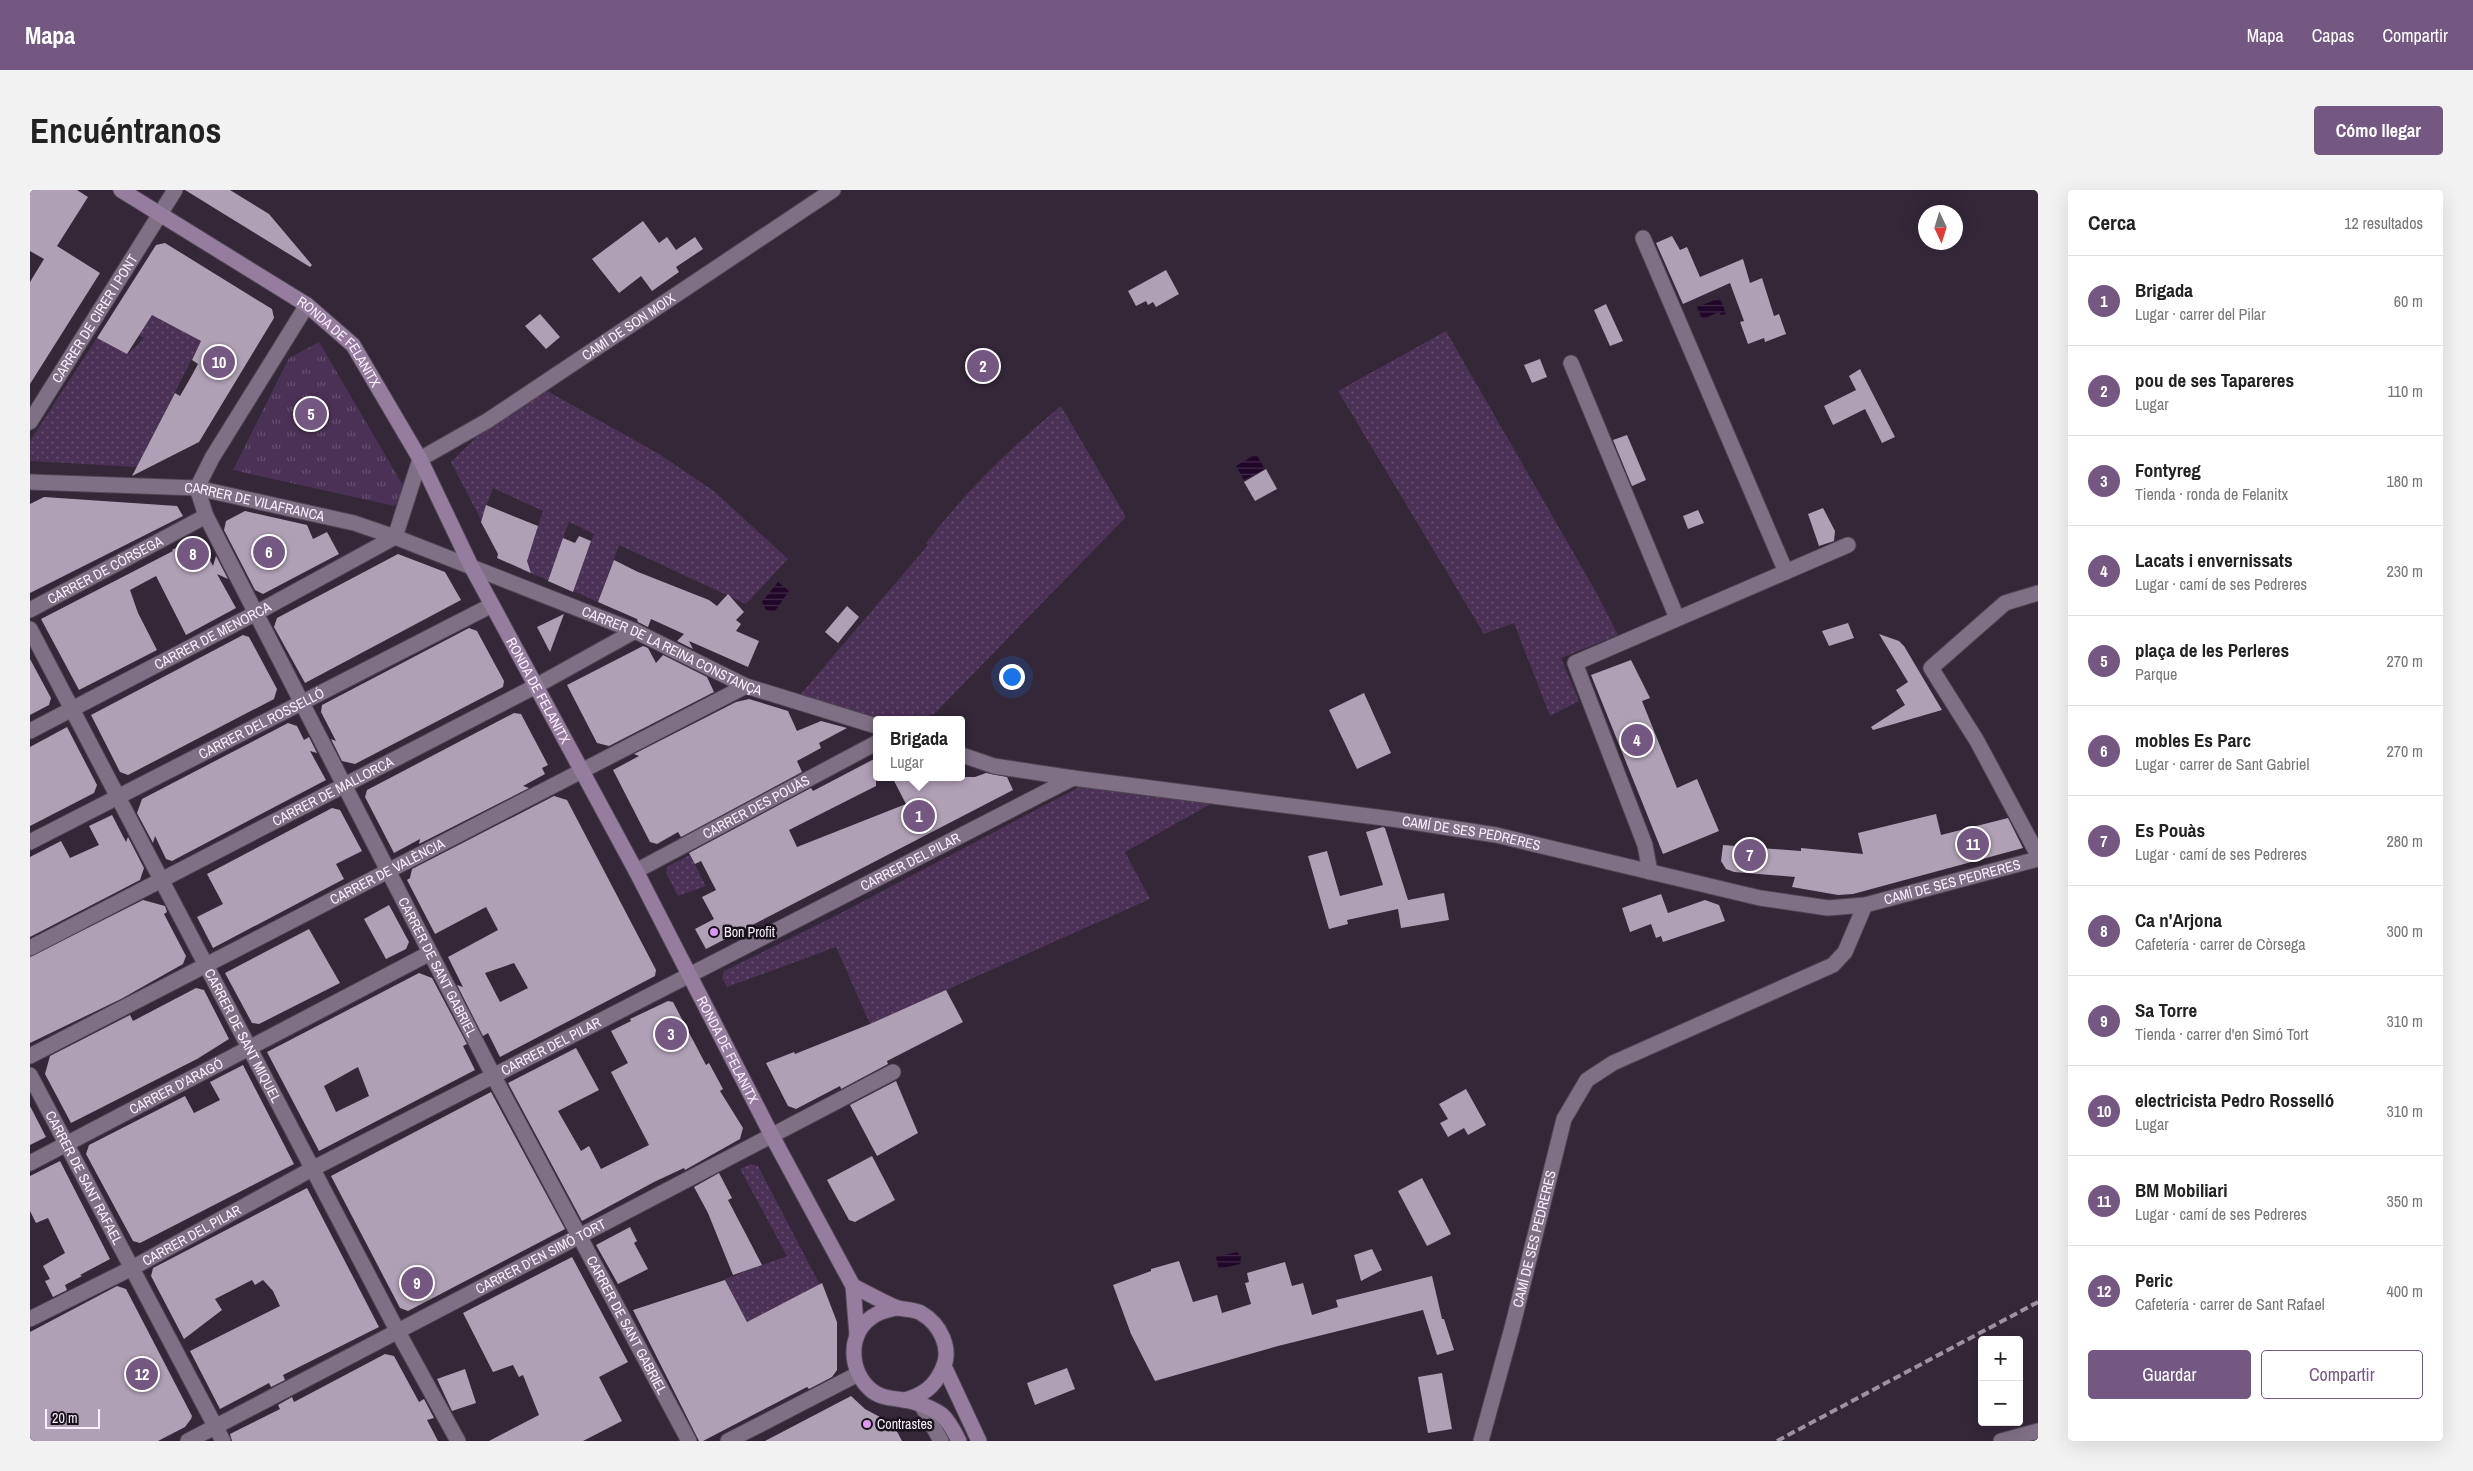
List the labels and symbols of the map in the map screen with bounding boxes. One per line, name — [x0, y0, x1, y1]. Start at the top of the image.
north arrow — [1918, 205, 1963, 250]
street label: CARRER DE CIRER I PONT — [48, 251, 142, 386]
street label: CAMÍ DE SON MOIX — [578, 289, 679, 364]
street label: RONDA DE FELANITX — [294, 292, 385, 391]
pin: 10 — [203, 343, 235, 381]
pin: 2 — [967, 347, 999, 385]
pin: 5 — [295, 395, 327, 433]
street label: CARRER DE VILAFRANCA — [184, 479, 327, 525]
street label: CARRER DE CÒRSEGA — [44, 532, 166, 608]
pin: 6 — [253, 533, 285, 571]
pin: 8 — [177, 535, 209, 573]
street label: CARRER DE MENORCA — [151, 597, 275, 674]
street label: CARRER DE LA REINA CONSTANÇA — [579, 602, 765, 700]
street label: RONDA DE FELANITX — [502, 634, 575, 747]
your location — [999, 664, 1025, 690]
street label: CARRER DEL ROSSELLÓ — [195, 684, 327, 763]
pin: 4 — [1621, 721, 1653, 759]
street label: CARRER DE MALLORCA — [269, 752, 397, 830]
street label: CARRER DES POUÀS — [699, 771, 813, 843]
pin: 1 — [903, 797, 935, 835]
street label: CAMÍ DE SES PEDRERES — [1401, 812, 1543, 854]
pin: 11 — [1957, 825, 1989, 863]
street label: CARRER DEL PILAR — [857, 828, 963, 895]
street label: CARRER DE VALÈNCIA — [327, 834, 448, 909]
pin: 7 — [1734, 836, 1766, 874]
street label: CAMÍ DE SES PEDRERES — [1882, 855, 2023, 909]
street label: CARRER DE SANT GABRIEL — [394, 894, 481, 1040]
place label: Bon Profit — [724, 923, 775, 941]
marker: Bon Profit — [708, 926, 720, 938]
street label: CARRER DE SANT MIQUEL — [200, 966, 286, 1106]
street label: RONDA DE FELANITX — [693, 993, 763, 1107]
street label: CARRER DEL PILAR — [498, 1013, 604, 1079]
pin: 3 — [655, 1015, 687, 1053]
street label: CARRER D'ARAGÓ — [126, 1054, 226, 1118]
street label: CARRER DE SANT RAFAEL — [41, 1108, 127, 1248]
street label: CAMÍ DE SES PEDRERES — [1508, 1168, 1560, 1309]
street label: CARRER DEL PILAR — [139, 1201, 244, 1270]
street label: CARRER D'EN SIMÓ TORT — [472, 1215, 609, 1298]
street label: CARRER DE SANT GABRIEL — [582, 1253, 672, 1398]
pin: 9 — [401, 1264, 433, 1302]
pin: 12 — [126, 1355, 158, 1393]
scale bar — [45, 1406, 100, 1429]
place label: Contrastes — [877, 1415, 933, 1433]
marker: Contrastes — [861, 1418, 873, 1430]

